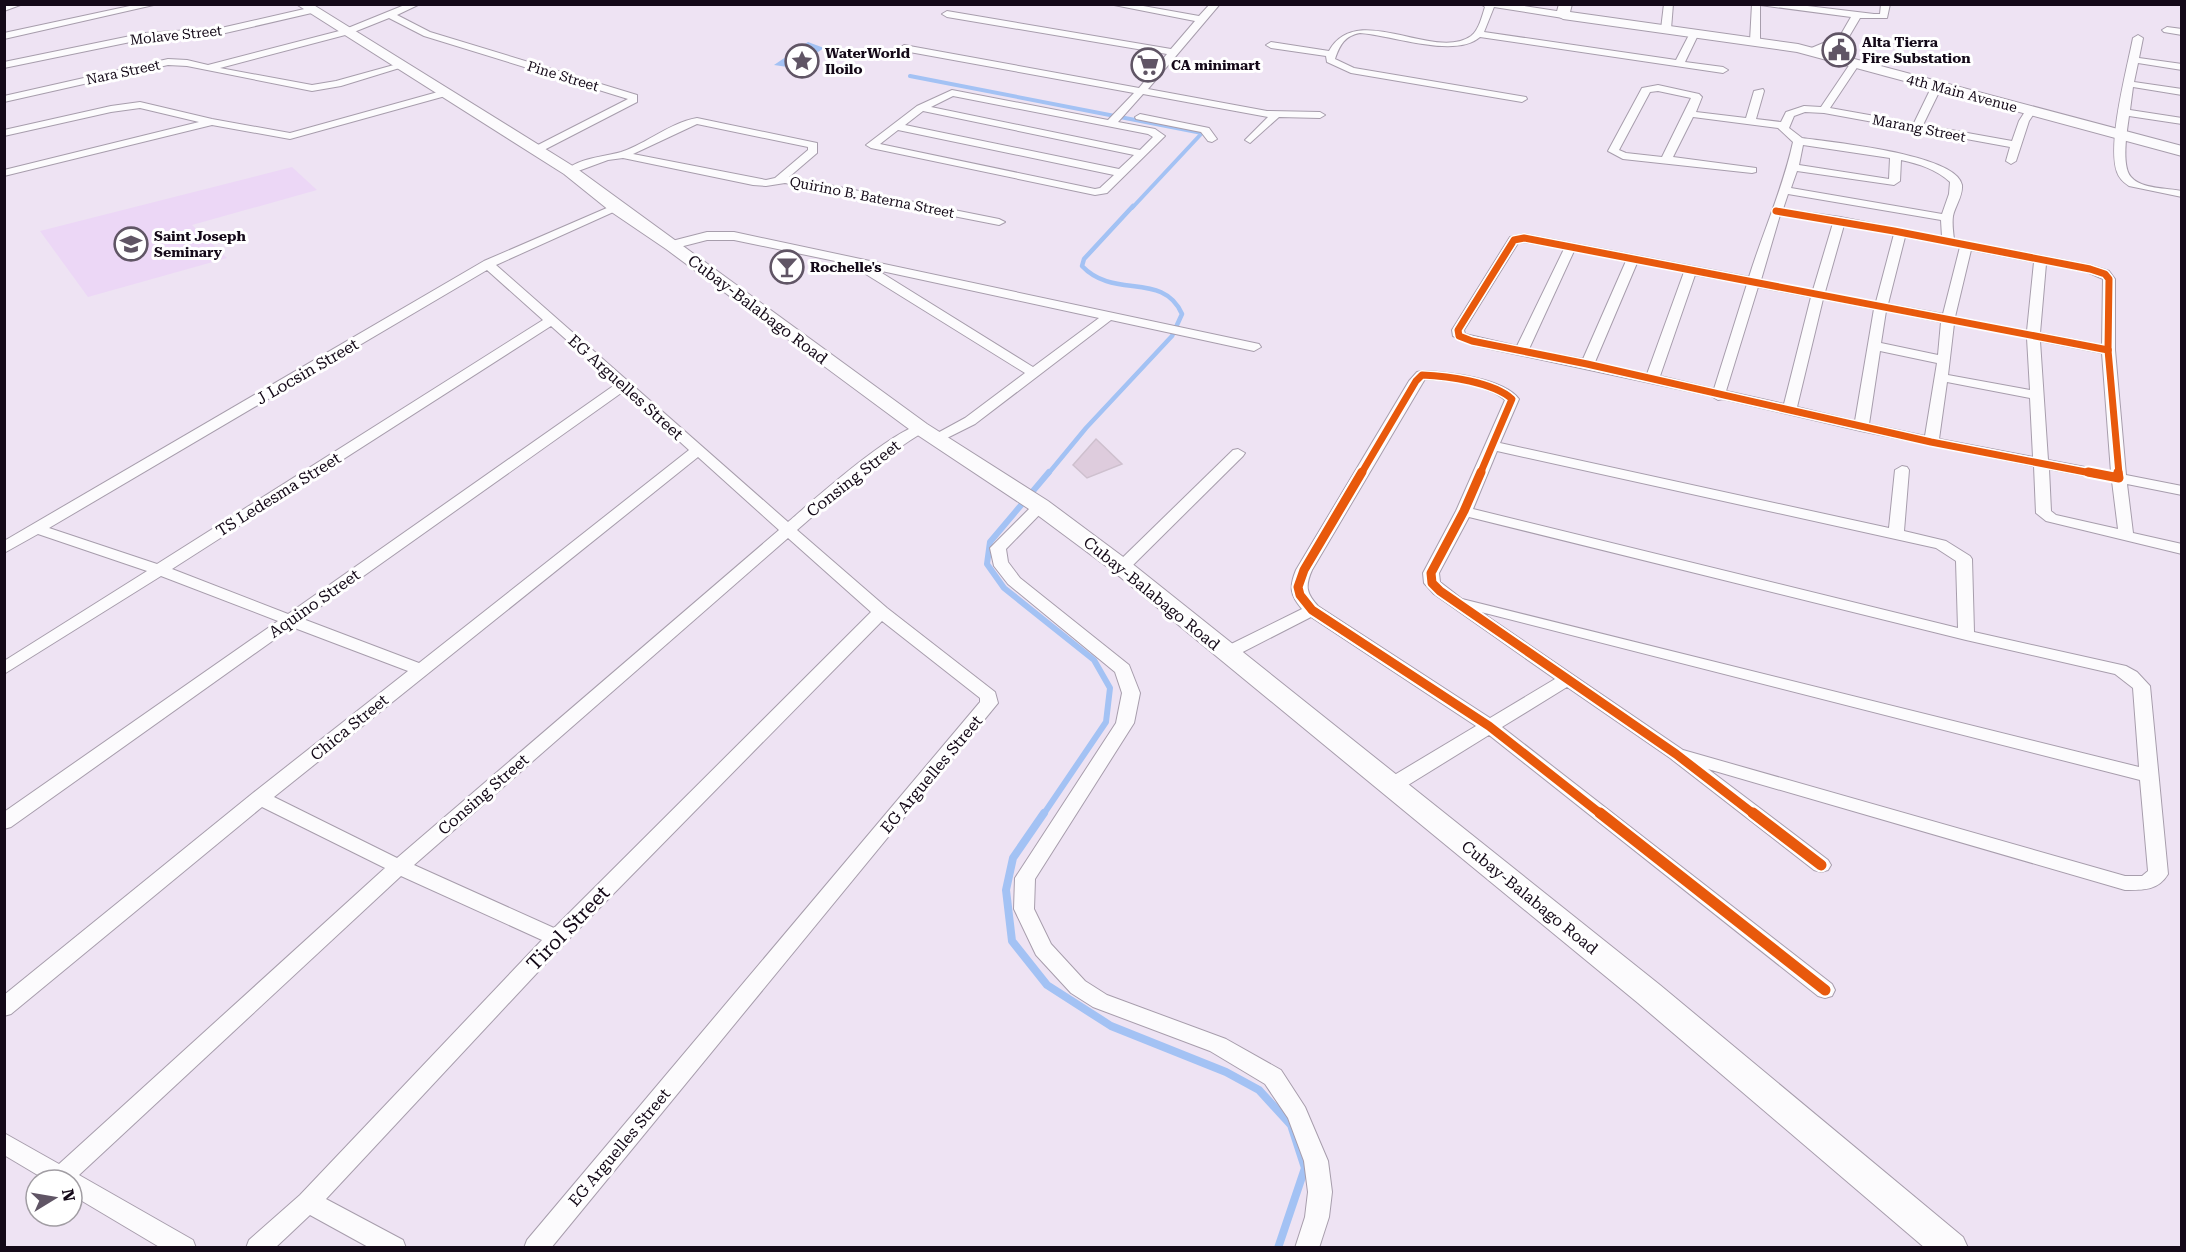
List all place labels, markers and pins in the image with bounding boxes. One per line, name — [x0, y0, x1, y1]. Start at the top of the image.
public building icon: Alta Tierra Fire Substation — [1821, 32, 1857, 68]
place label: Alta Tierra Fire Substation — [1862, 34, 1971, 66]
place icon: WaterWorld Iloilo — [784, 43, 820, 79]
place label: WaterWorld Iloilo — [825, 45, 911, 77]
supermarket icon: CA minimart — [1130, 47, 1166, 83]
place label: CA minimart — [1171, 57, 1261, 73]
school or university icon: Saint Joseph Seminary — [113, 226, 149, 262]
place label: Saint Joseph Seminary — [154, 228, 246, 260]
bar icon: Rochelle's — [769, 249, 805, 285]
place label: Rochelle's — [810, 259, 882, 275]

